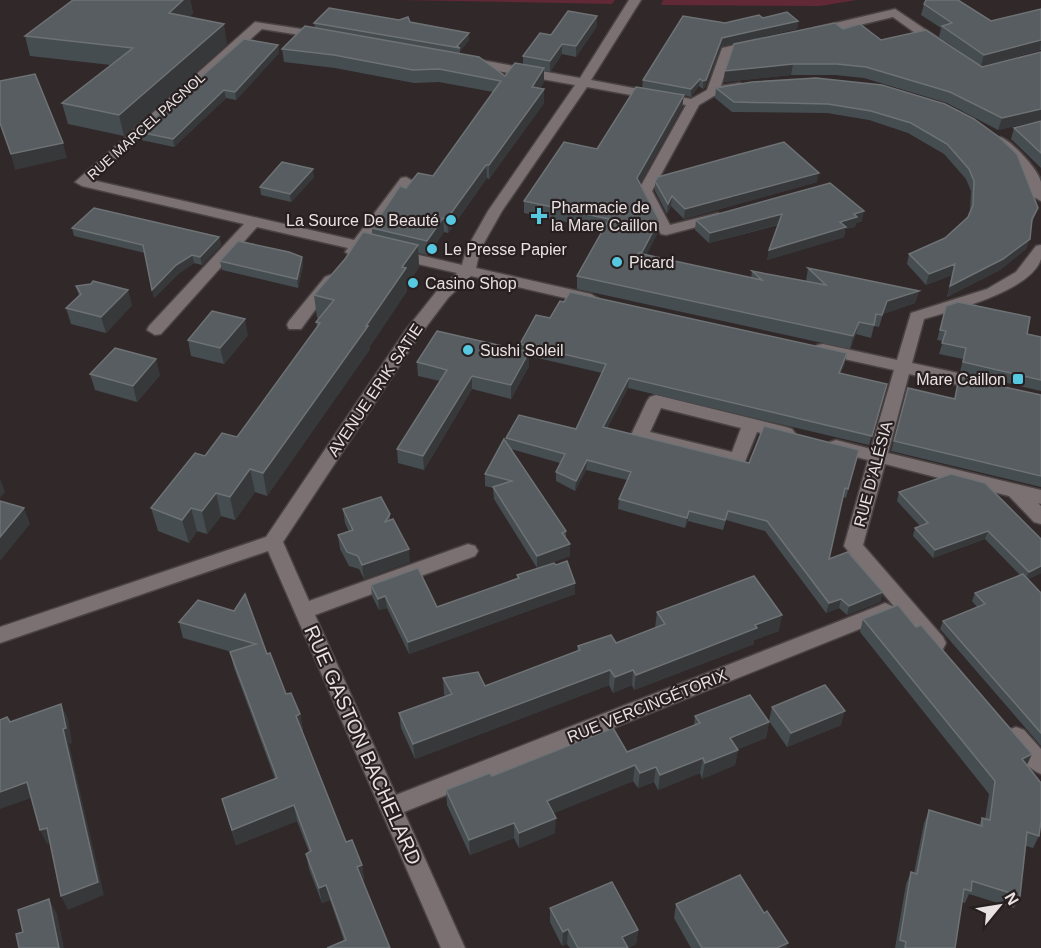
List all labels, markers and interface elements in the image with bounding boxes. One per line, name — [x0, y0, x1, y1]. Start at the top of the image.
street label: RUE MARCEL PAGNOL — [84, 69, 208, 183]
place label: Pharmacie de la Mare Caillon — [551, 199, 658, 234]
marker: Pharmacie de la Mare Caillon — [532, 209, 546, 223]
place label: La Source De Beauté — [286, 212, 439, 229]
marker: La Source De Beauté — [444, 213, 458, 227]
place label: Le Presse Papier — [444, 241, 567, 258]
marker: Le Presse Papier — [425, 242, 439, 256]
place label: Picard — [629, 254, 674, 271]
marker: Picard — [610, 255, 624, 269]
place label: Casino Shop — [425, 275, 517, 292]
marker: Casino Shop — [406, 276, 420, 290]
street label: AVENUE ERIK SATIE — [324, 321, 426, 459]
place label: Sushi Soleil — [480, 342, 564, 359]
marker: Sushi Soleil — [461, 343, 475, 357]
place label: Mare Caillon — [916, 371, 1006, 388]
marker: Mare Caillon — [1011, 372, 1025, 386]
street label: RUE D'ALÉSIA — [850, 419, 895, 529]
street label: RUE GASTON BACHELARD — [300, 622, 426, 868]
street label: RUE VERCINGÉTORIX — [564, 665, 729, 746]
north arrow — [969, 876, 1029, 936]
text: N — [1001, 889, 1022, 908]

